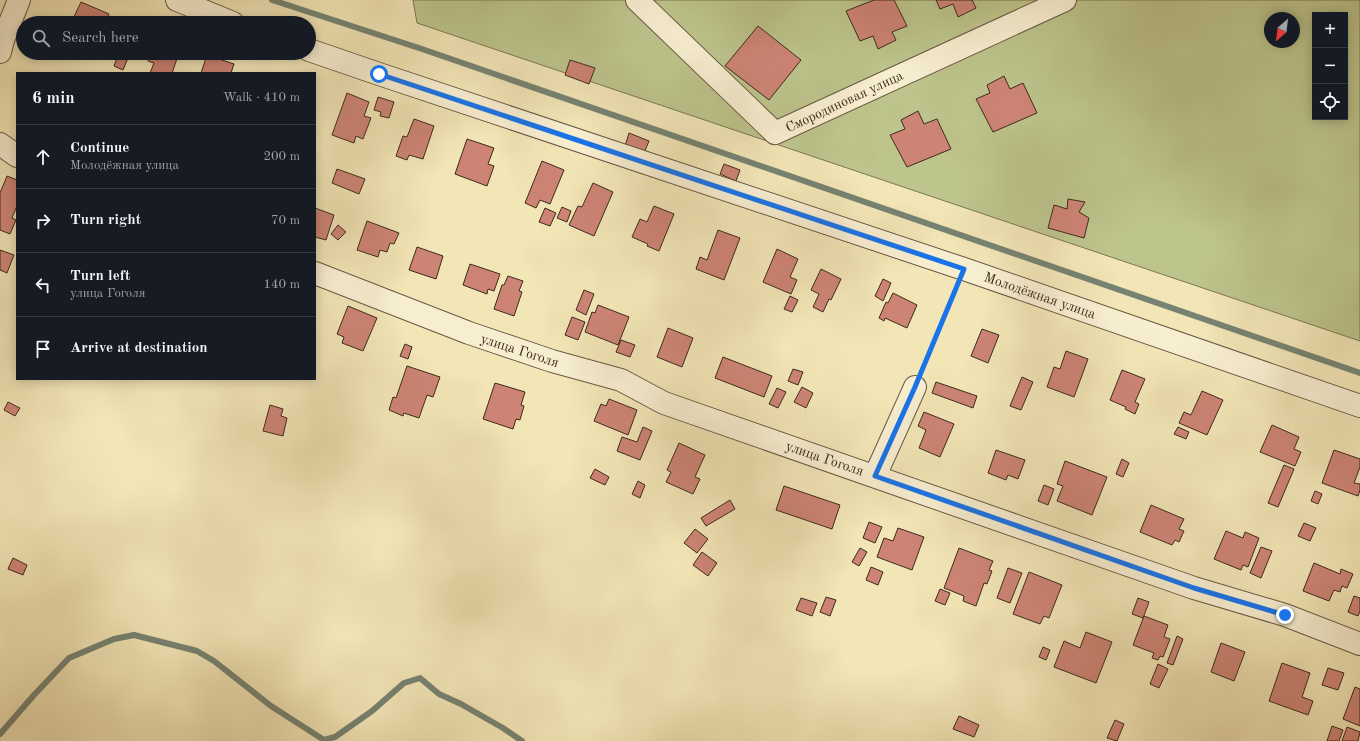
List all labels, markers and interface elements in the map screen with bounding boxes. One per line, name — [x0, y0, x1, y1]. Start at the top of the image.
north arrow — [1264, 12, 1300, 48]
map controls — [1312, 12, 1348, 120]
button: + — [1312, 12, 1348, 48]
search box — [16, 16, 316, 60]
icon: search — [30, 27, 52, 49]
text: Search here — [62, 31, 139, 46]
button: − — [1312, 48, 1348, 84]
route start — [370, 65, 388, 83]
street label: Смородиновая улица — [784, 69, 905, 135]
button: locate — [1312, 84, 1348, 120]
text: 6 min — [32, 90, 75, 107]
text: Walk · 410 m — [223, 91, 300, 104]
text: Continue — [70, 141, 129, 156]
icon: ahead — [32, 146, 54, 168]
text: 200 m — [263, 150, 300, 163]
text: Молодёжная улица — [70, 159, 179, 172]
icon: right — [32, 210, 54, 232]
text: Turn right — [70, 213, 141, 228]
text: 70 m — [271, 214, 300, 227]
text: Turn left — [70, 269, 130, 284]
street label: Молодёжная улица — [982, 270, 1097, 322]
icon: left — [32, 274, 54, 296]
text: 140 m — [263, 278, 300, 291]
text: улица Гоголя — [70, 287, 146, 300]
street label: улица Гоголя — [479, 332, 561, 370]
icon: arrive — [32, 338, 54, 360]
text: Arrive at destination — [70, 341, 208, 356]
street label: улица Гоголя — [784, 439, 865, 479]
route end — [1276, 606, 1294, 624]

